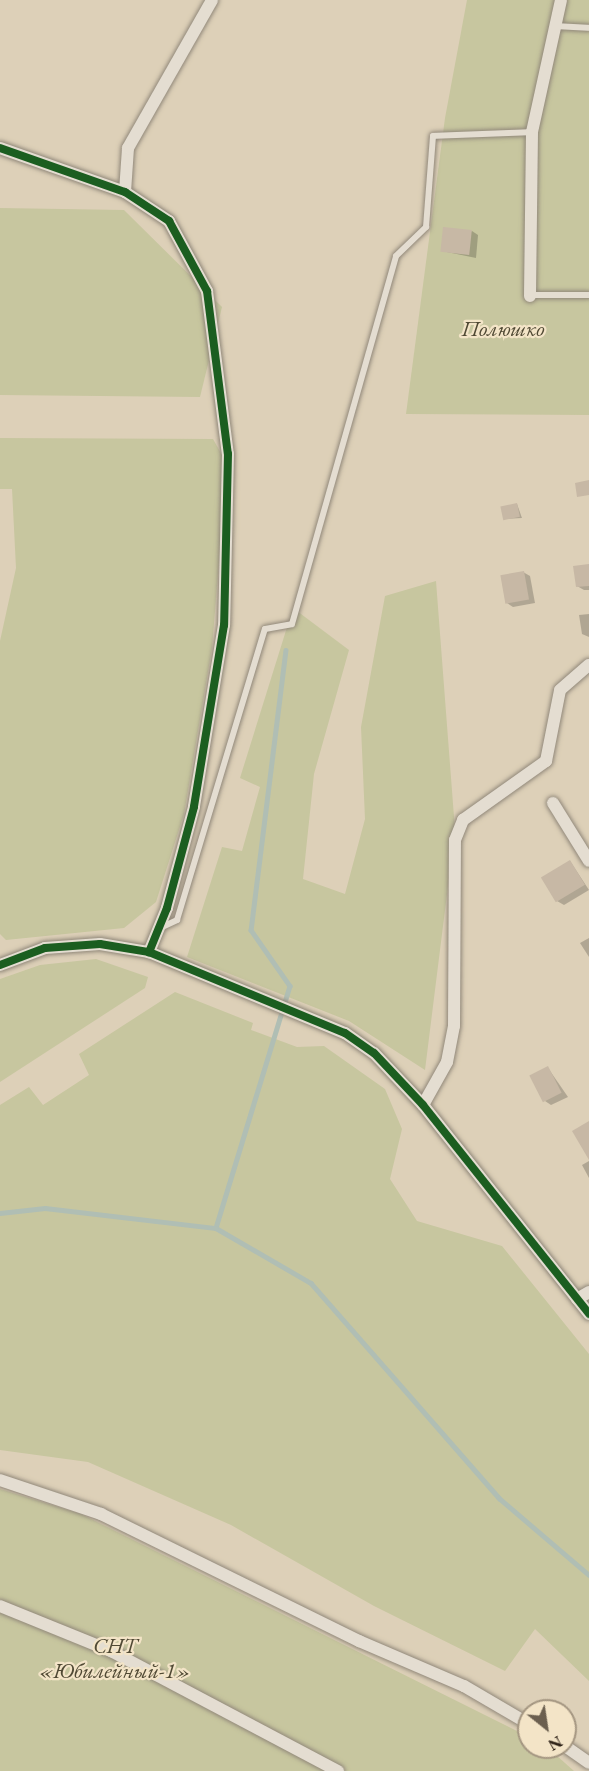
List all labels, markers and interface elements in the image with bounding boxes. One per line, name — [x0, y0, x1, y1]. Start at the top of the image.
park label: Полюшко — [461, 316, 545, 342]
park label: СНТ «Юбилейный-1» — [39, 1632, 191, 1684]
north arrow — [517, 1699, 577, 1759]
text: N — [544, 1731, 566, 1756]

